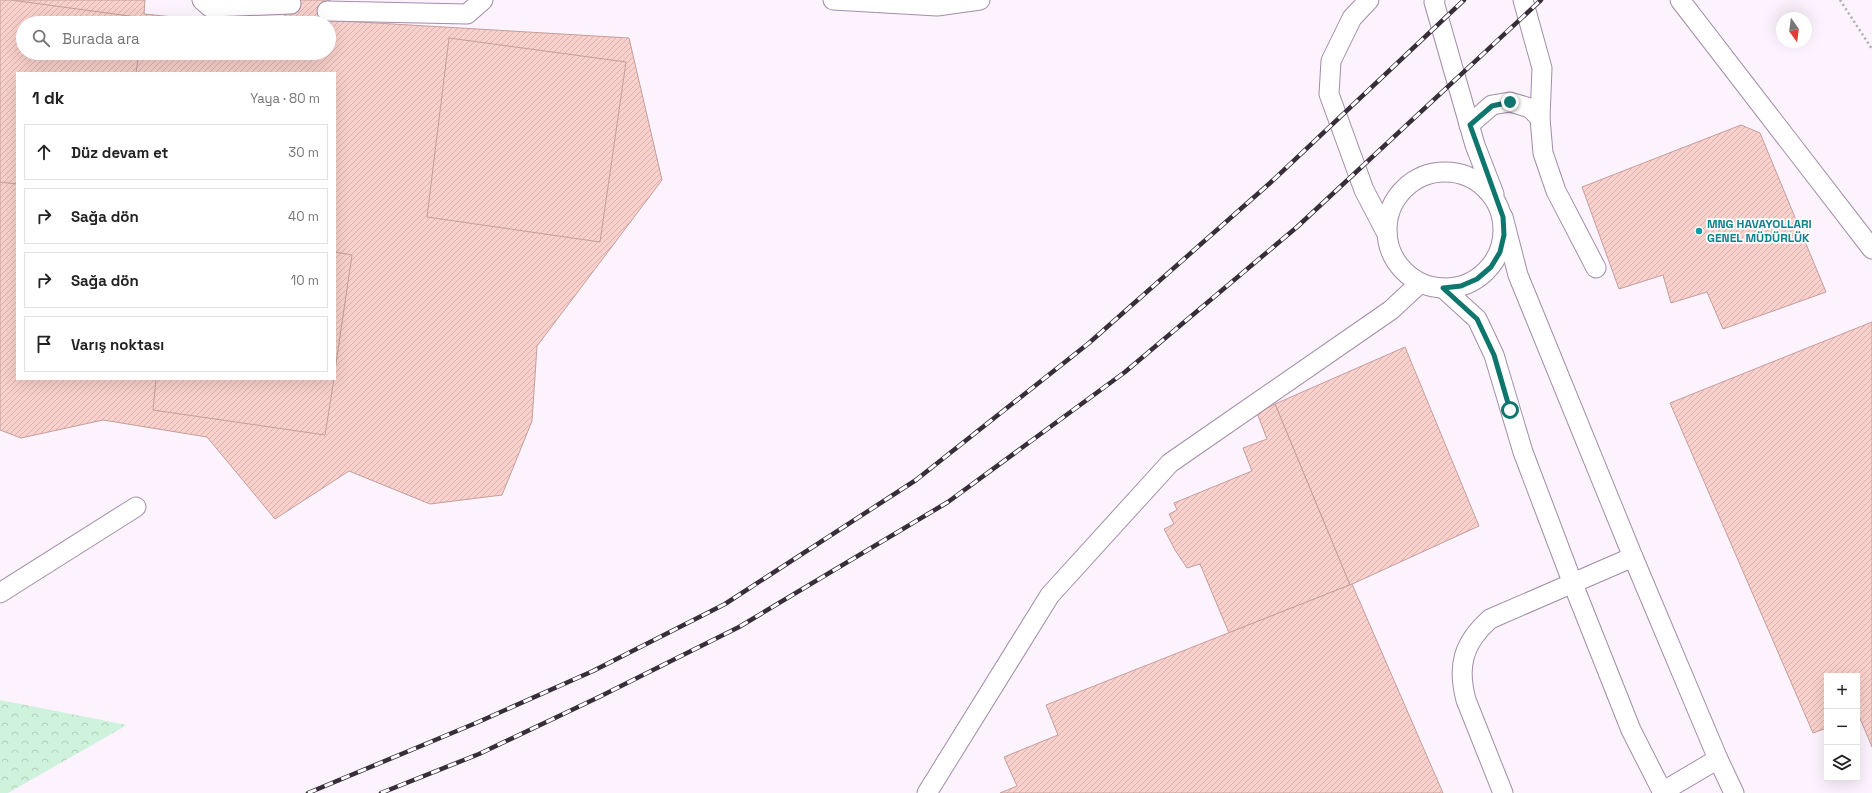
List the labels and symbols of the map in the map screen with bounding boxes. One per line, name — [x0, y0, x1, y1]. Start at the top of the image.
north arrow — [1776, 12, 1812, 48]
route end — [1501, 93, 1519, 111]
place label: MNG HAVAYOLLARI GENEL MÜDÜRLÜK — [1707, 216, 1812, 246]
marker: MNG HAVAYOLLARI GENEL MÜDÜRLÜK — [1694, 226, 1704, 236]
route start — [1501, 401, 1519, 419]

